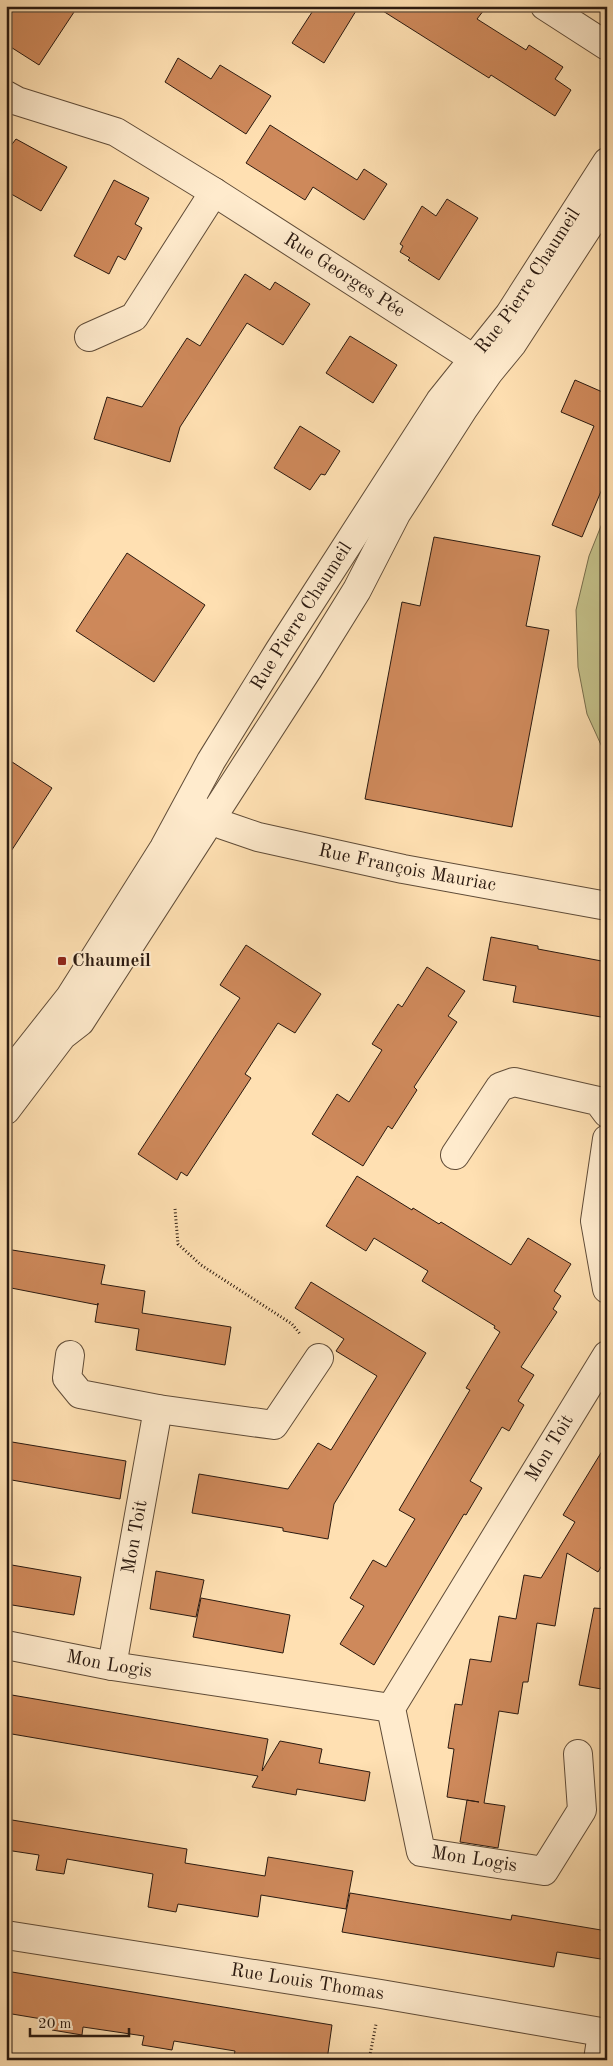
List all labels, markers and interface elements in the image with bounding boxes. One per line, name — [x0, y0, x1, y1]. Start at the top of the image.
street label: Rue Pierre Chaumeil — [472, 205, 584, 357]
street label: Rue Georges Pée — [280, 230, 408, 321]
street label: Rue Pierre Chaumeil — [248, 539, 356, 694]
street label: Rue François Mauriac — [317, 841, 498, 895]
place label: Chaumeil — [72, 952, 151, 971]
marker: Chaumeil — [56, 955, 68, 967]
street label: Mon Toit — [522, 1412, 577, 1485]
street label: Mon Toit — [119, 1499, 151, 1575]
street label: Mon Logis — [65, 1648, 153, 1681]
street label: Mon Logis — [430, 1844, 518, 1876]
street label: Rue Louis Thomas — [229, 1961, 385, 2004]
scale bar — [30, 2006, 129, 2038]
text: 20 m — [38, 2017, 72, 2032]

